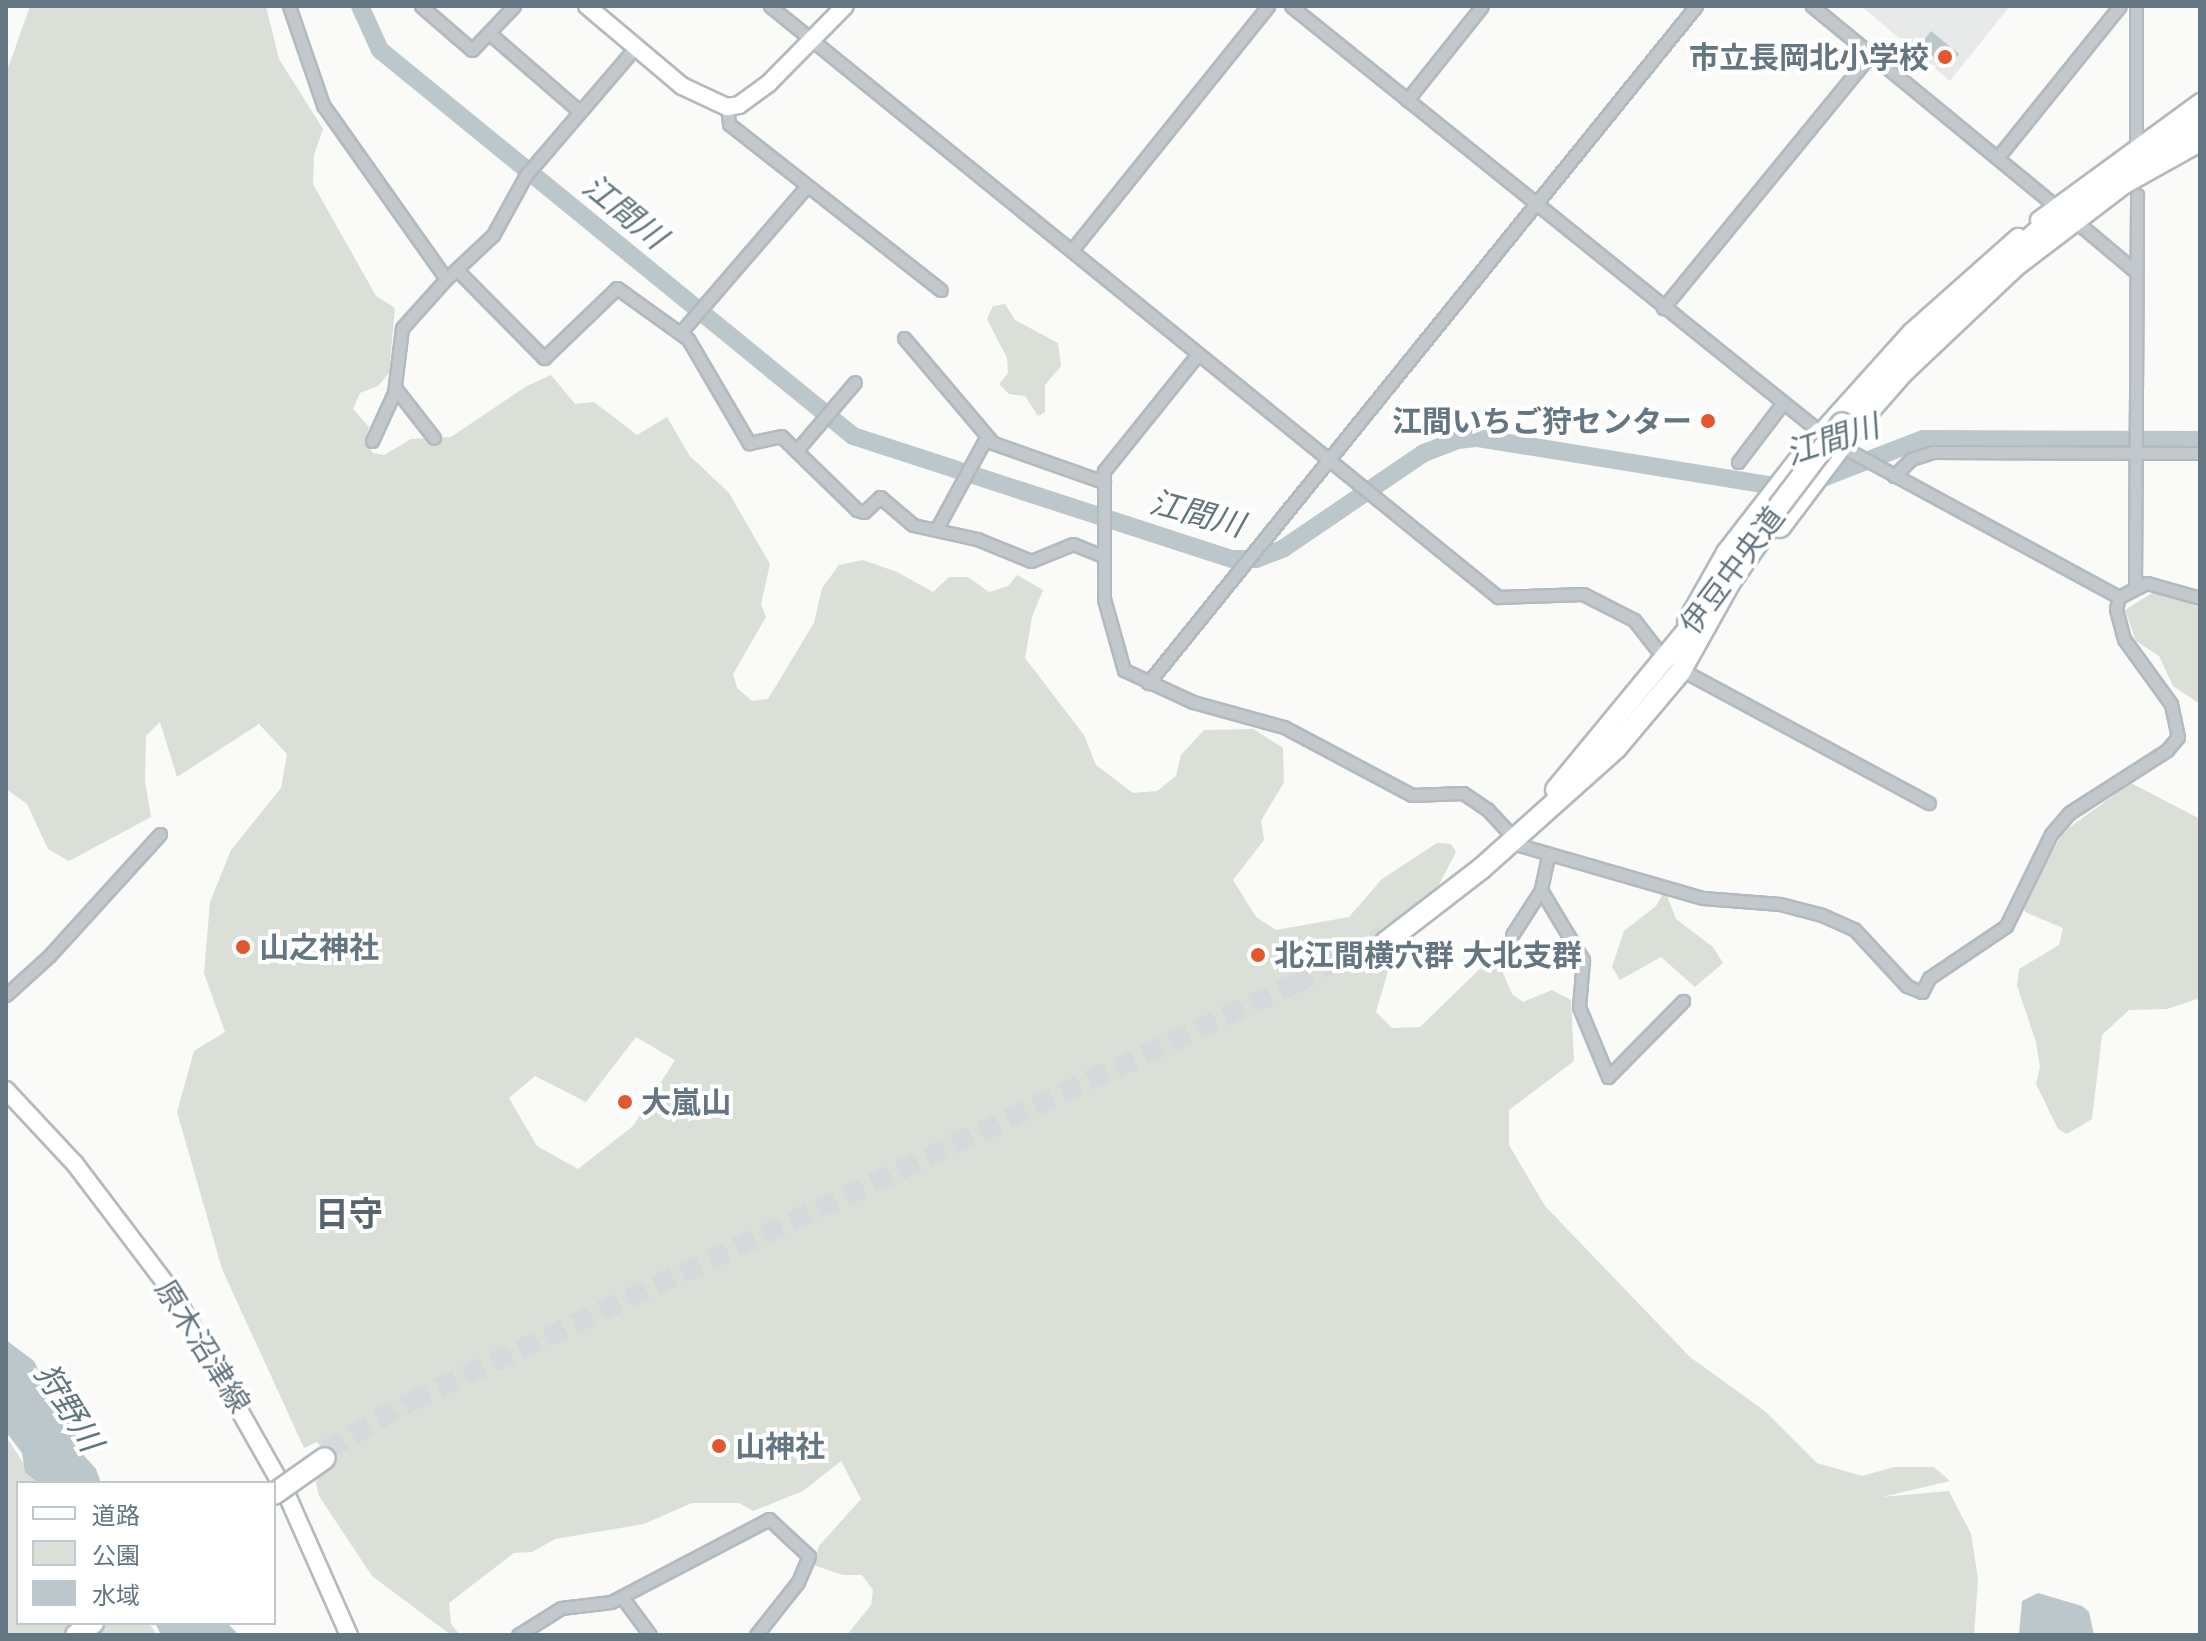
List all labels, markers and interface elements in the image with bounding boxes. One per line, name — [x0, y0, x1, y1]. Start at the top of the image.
place label: 市立長岡北小学校 — [1689, 39, 1929, 75]
marker: 市立長岡北小学校 — [1936, 48, 1954, 66]
water label: 江間川 — [576, 166, 674, 256]
place label: 江間いちご狩センター — [1392, 403, 1692, 439]
water label: 江間川 — [1780, 406, 1884, 472]
marker: 江間いちご狩センター — [1699, 412, 1717, 430]
water label: 江間川 — [1146, 482, 1248, 544]
street label: 伊豆中央道 — [1672, 499, 1792, 641]
place label: 山之神社 — [259, 929, 379, 965]
place label: 北江間横穴群 大北支群 — [1274, 937, 1582, 973]
marker: 山之神社 — [234, 938, 252, 956]
marker: 北江間横穴群 大北支群 — [1249, 946, 1267, 964]
place label: 大嵐山 — [641, 1084, 731, 1120]
marker: 大嵐山 — [616, 1093, 634, 1111]
district label: 日守 — [315, 1194, 383, 1234]
street label: 原木沼津線 — [148, 1273, 258, 1419]
water label: 狩野川 — [27, 1356, 111, 1458]
place label: 山神社 — [735, 1428, 825, 1464]
marker: 山神社 — [710, 1437, 728, 1455]
legend — [16, 1481, 276, 1625]
text: 道路 — [92, 1500, 140, 1530]
text: 公園 — [92, 1540, 140, 1570]
text: 水域 — [92, 1580, 140, 1610]

